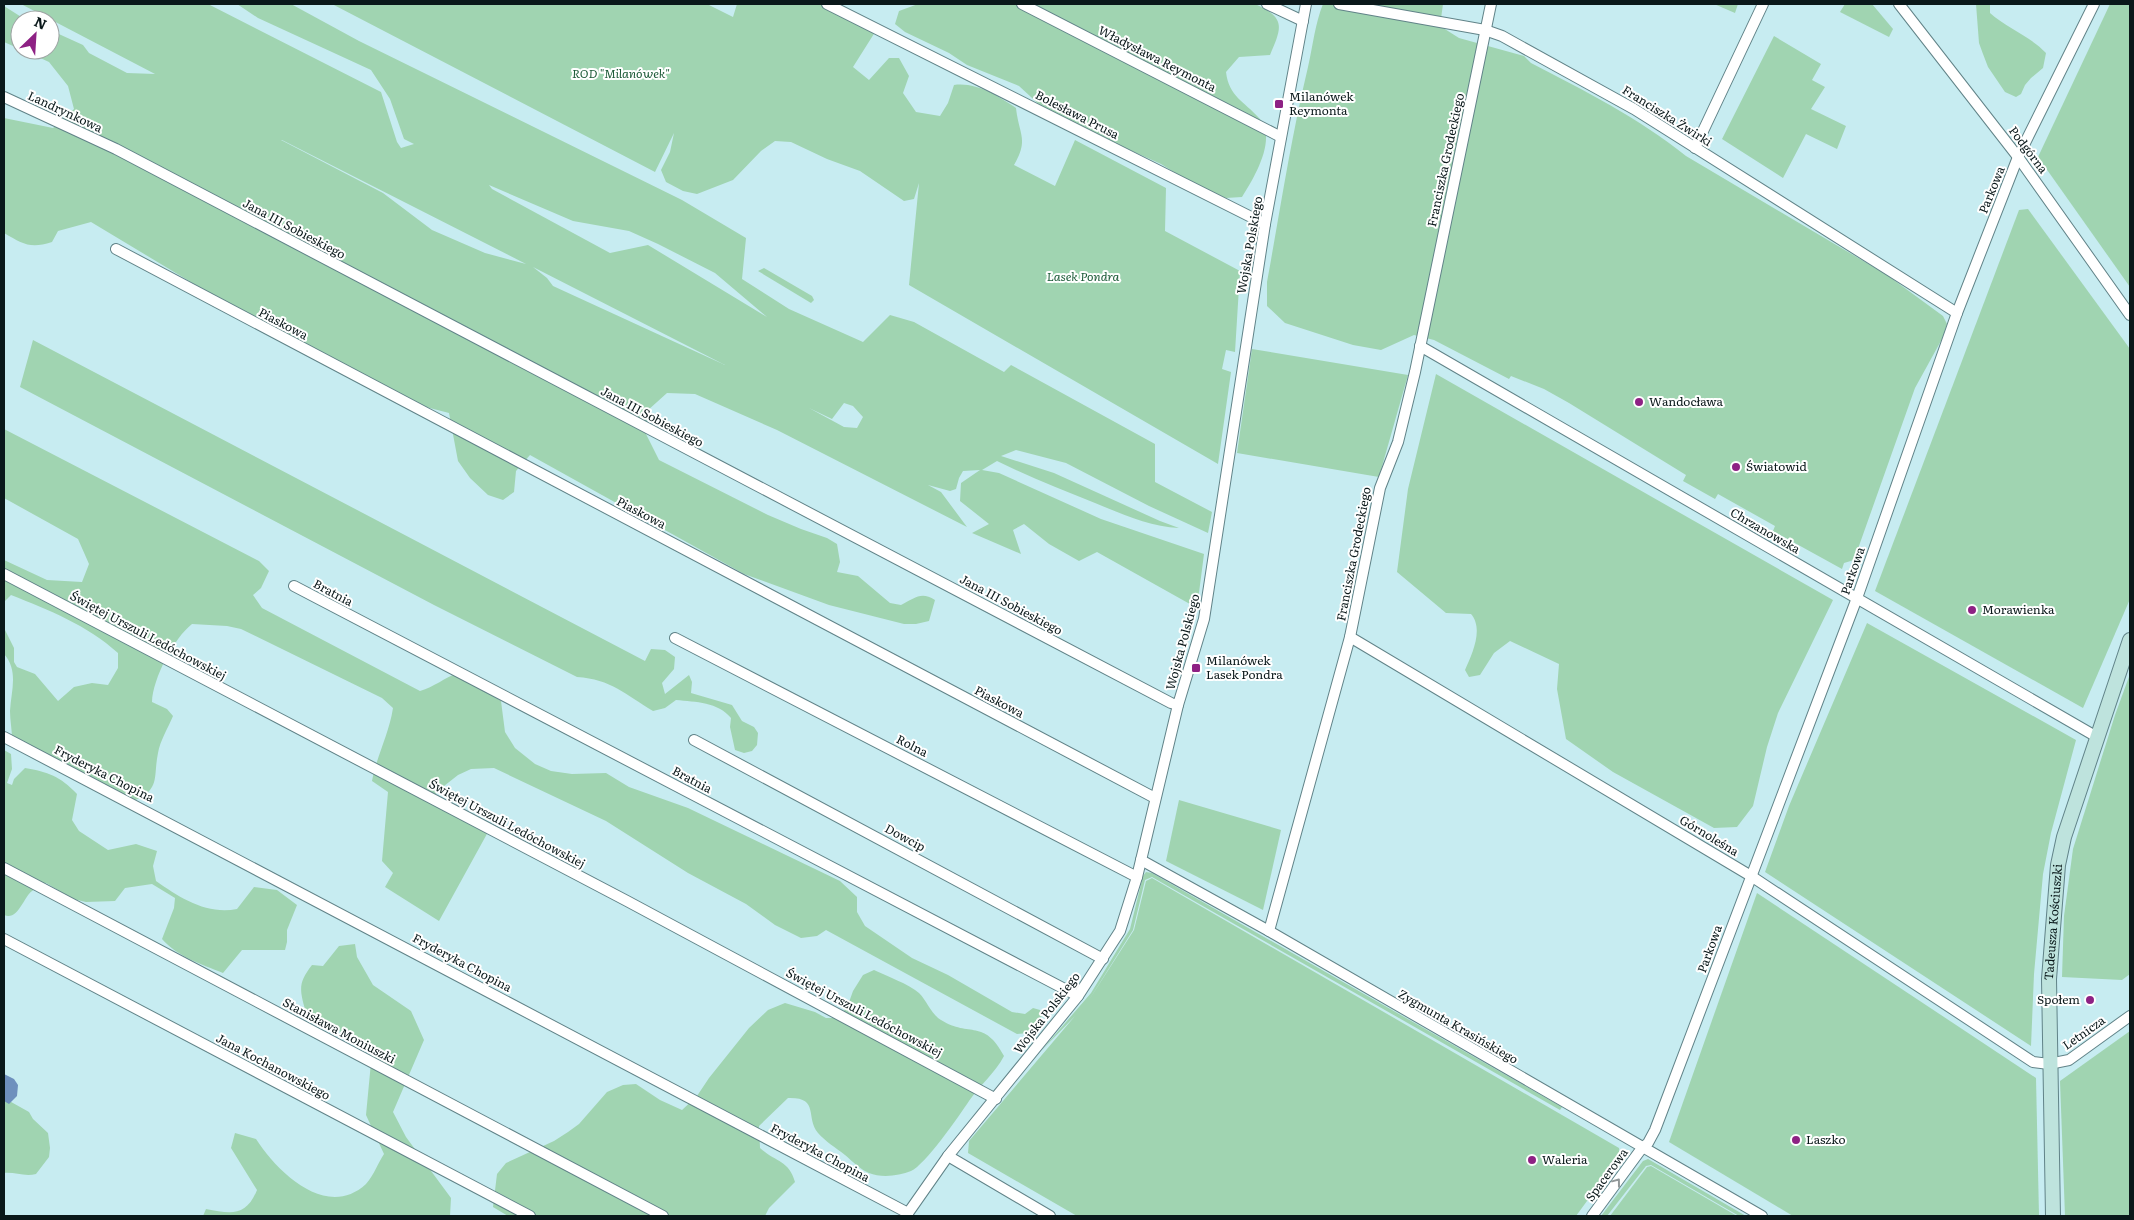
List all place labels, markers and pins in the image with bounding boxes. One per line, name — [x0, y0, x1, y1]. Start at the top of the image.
place label: Milanówek Reymonta — [1289, 87, 1354, 119]
marker: Milanówek Reymonta — [1273, 98, 1285, 110]
place label: Wandocława — [1649, 392, 1724, 410]
marker: Wandocława — [1633, 396, 1645, 408]
place label: Światowid — [1746, 457, 1807, 475]
marker: Światowid — [1730, 461, 1742, 473]
place label: Morawienka — [1982, 600, 2055, 618]
marker: Morawienka — [1966, 604, 1978, 616]
place label: Milanówek Lasek Pondra — [1206, 651, 1283, 683]
marker: Milanówek Lasek Pondra — [1190, 662, 1202, 674]
place label: Społem — [2037, 990, 2080, 1008]
marker: Społem — [2084, 994, 2096, 1006]
place label: Laszko — [1806, 1130, 1845, 1148]
marker: Laszko — [1790, 1134, 1802, 1146]
place label: Waleria — [1542, 1150, 1588, 1168]
marker: Waleria — [1526, 1154, 1538, 1166]

